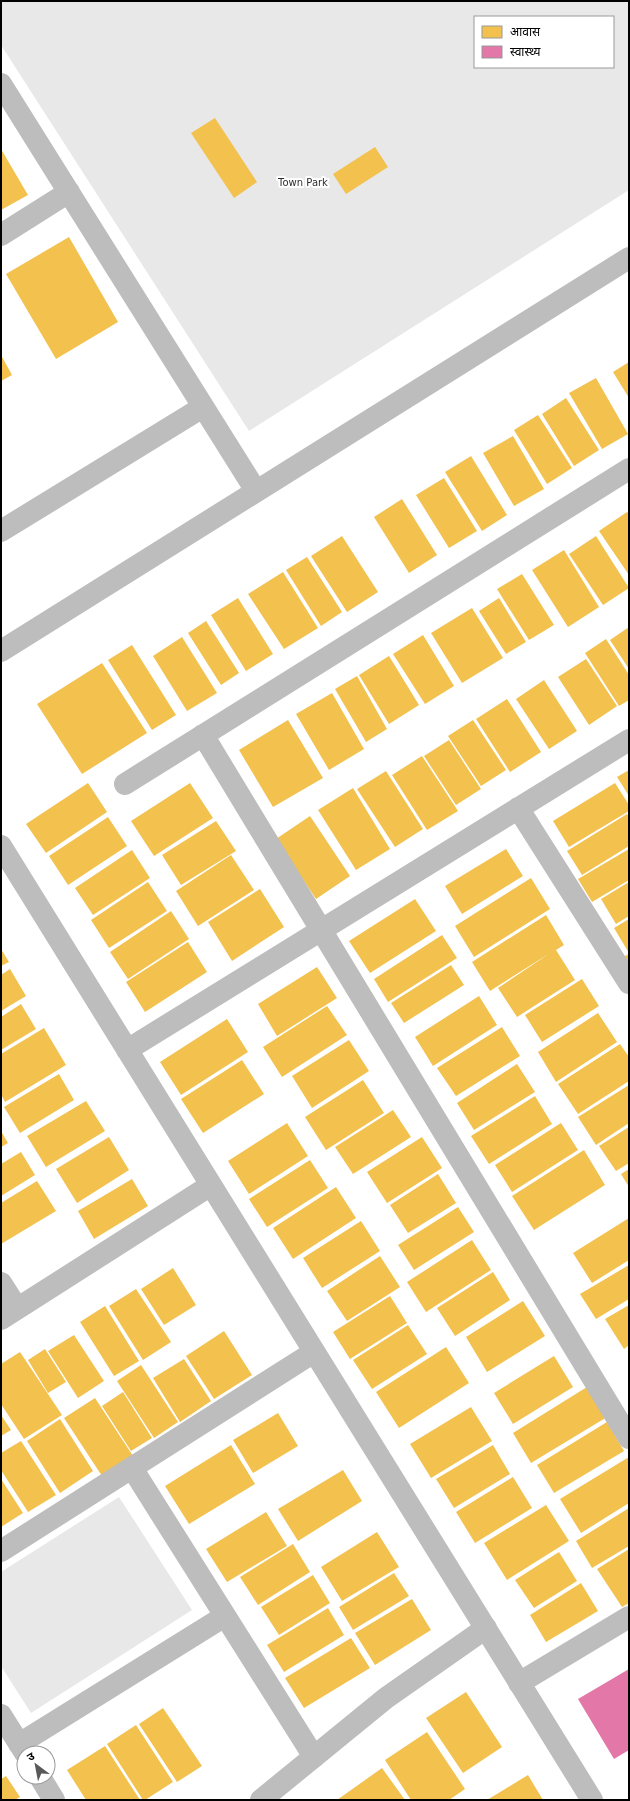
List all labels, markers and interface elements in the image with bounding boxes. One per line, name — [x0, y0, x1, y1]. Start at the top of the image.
legend — [474, 16, 614, 68]
text: आवास — [510, 25, 541, 39]
text: स्वास्थ्य — [510, 45, 542, 59]
park label: Town Park — [277, 177, 328, 188]
north arrow — [16, 1745, 56, 1785]
text: उ — [25, 1749, 38, 1764]

